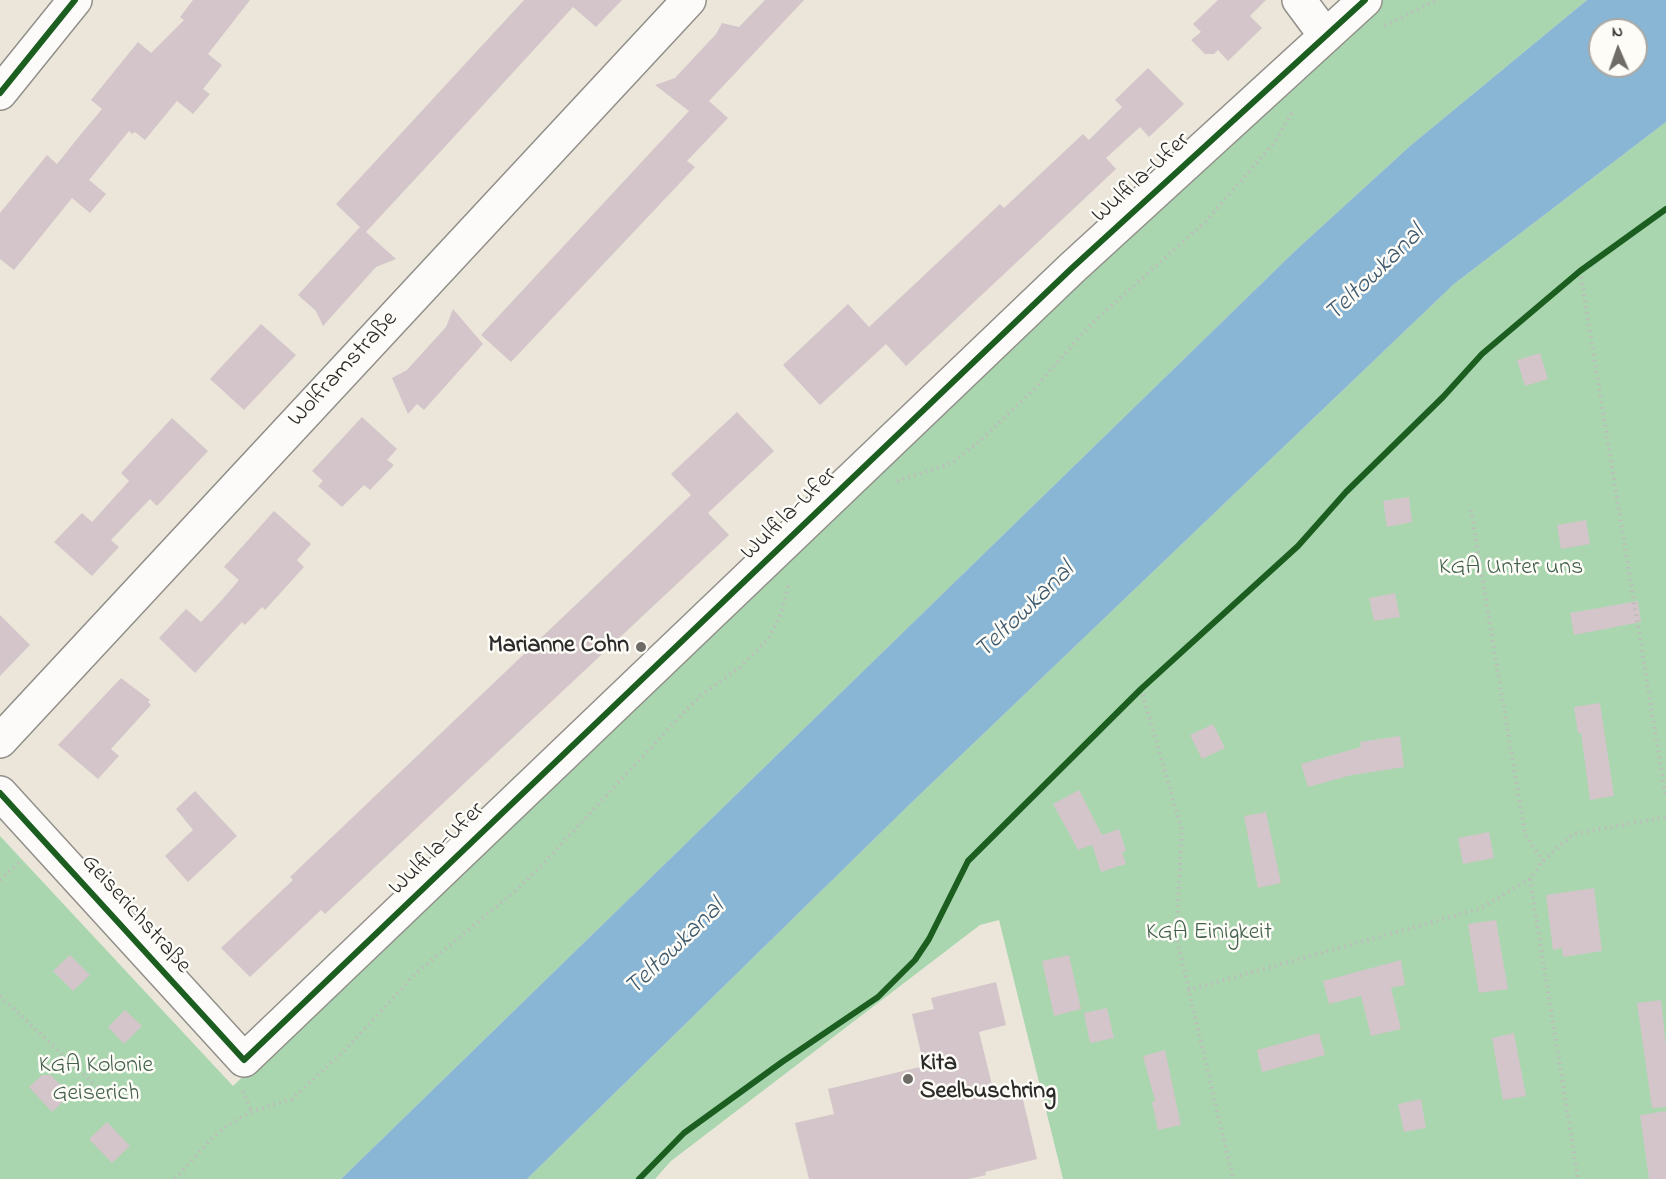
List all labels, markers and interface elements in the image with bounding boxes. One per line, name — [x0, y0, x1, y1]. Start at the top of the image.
north arrow — [1588, 18, 1648, 78]
text: N — [1612, 20, 1623, 44]
street label: Wulfila-Ufer — [1087, 127, 1197, 231]
water label: Teltowkanal — [1320, 220, 1432, 330]
street label: Wolframstraße — [283, 306, 405, 434]
street label: Wulfila-Ufer — [736, 462, 844, 568]
park label: KGA Unter uns — [1439, 555, 1583, 583]
water label: Teltowkanal — [970, 557, 1082, 667]
place label: Marianne Cohn — [488, 633, 629, 661]
marker: Marianne Cohn — [634, 640, 648, 654]
street label: Wulfila-Ufer — [384, 797, 492, 903]
street label: Geiserichstraße — [74, 849, 196, 981]
water label: Teltowkanal — [620, 894, 732, 1004]
park label: KGA Einigkeit — [1146, 920, 1272, 948]
place label: Kita Seelbuschring — [920, 1051, 1056, 1107]
park label: KGA Kolonie Geiserich — [39, 1053, 153, 1109]
marker: Kita Seelbuschring — [901, 1072, 915, 1086]

